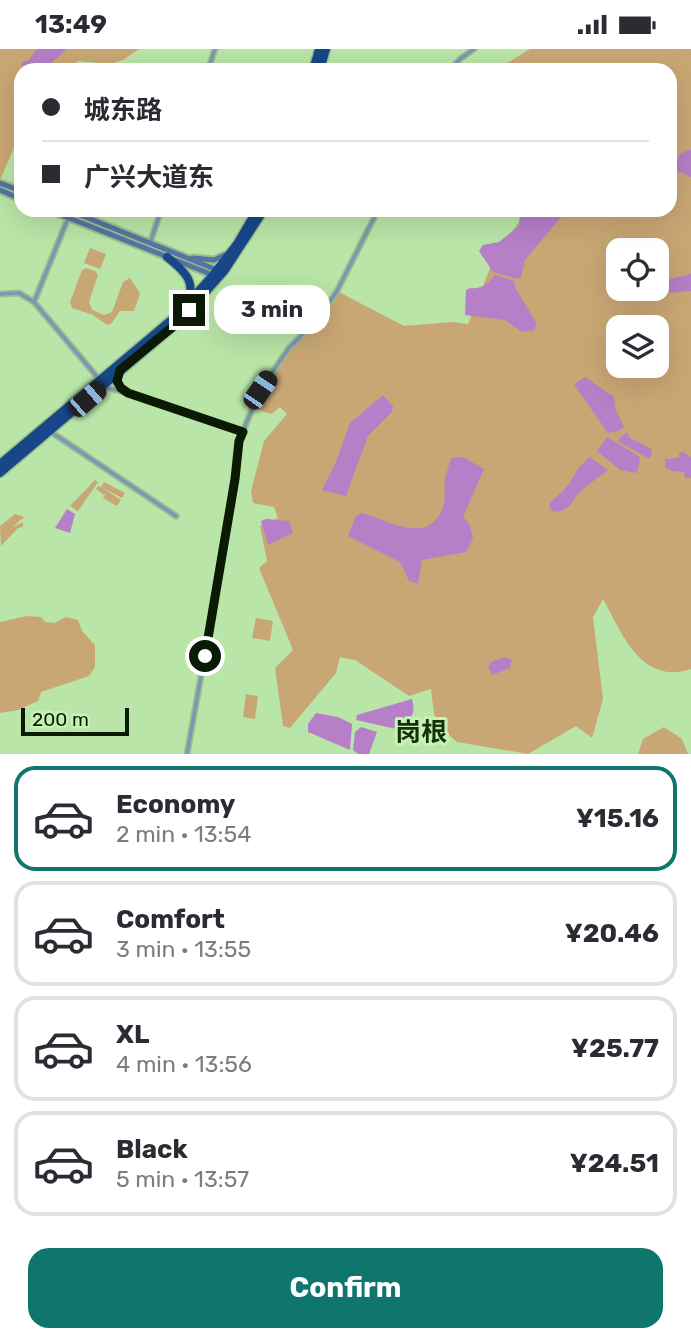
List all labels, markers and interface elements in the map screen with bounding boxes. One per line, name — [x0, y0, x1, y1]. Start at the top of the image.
text: 13:49 — [35, 9, 107, 40]
text: 城东路 — [84, 95, 162, 126]
text: 广兴大道东 — [84, 162, 214, 193]
map controls — [606, 238, 669, 378]
button: locate — [606, 238, 669, 301]
callout: 3 min — [214, 285, 329, 335]
route end — [173, 294, 205, 326]
text: 3 min — [241, 295, 303, 323]
button: layers — [606, 315, 669, 378]
car — [240, 367, 281, 413]
car — [65, 377, 110, 421]
route start — [189, 640, 221, 672]
scale bar — [21, 705, 130, 737]
text: 200 m — [32, 708, 89, 731]
district label: 岗根 — [395, 717, 447, 748]
icon: car — [32, 787, 95, 850]
text: Economy — [116, 789, 235, 820]
text: ¥15.16 — [576, 803, 659, 834]
text: 2 min · 13:54 — [116, 820, 251, 848]
icon: car — [32, 902, 95, 965]
text: Comfort — [116, 904, 225, 935]
text: ¥20.46 — [565, 918, 659, 949]
text: 3 min · 13:55 — [116, 935, 251, 963]
icon: car — [32, 1017, 95, 1080]
text: XL — [116, 1019, 149, 1050]
text: ¥25.77 — [571, 1033, 659, 1064]
text: 4 min · 13:56 — [116, 1050, 252, 1078]
icon: car — [32, 1132, 95, 1195]
text: Black — [116, 1134, 188, 1165]
text: ¥24.51 — [570, 1148, 659, 1179]
text: 5 min · 13:57 — [116, 1165, 249, 1193]
button: Confirm — [28, 1248, 663, 1328]

